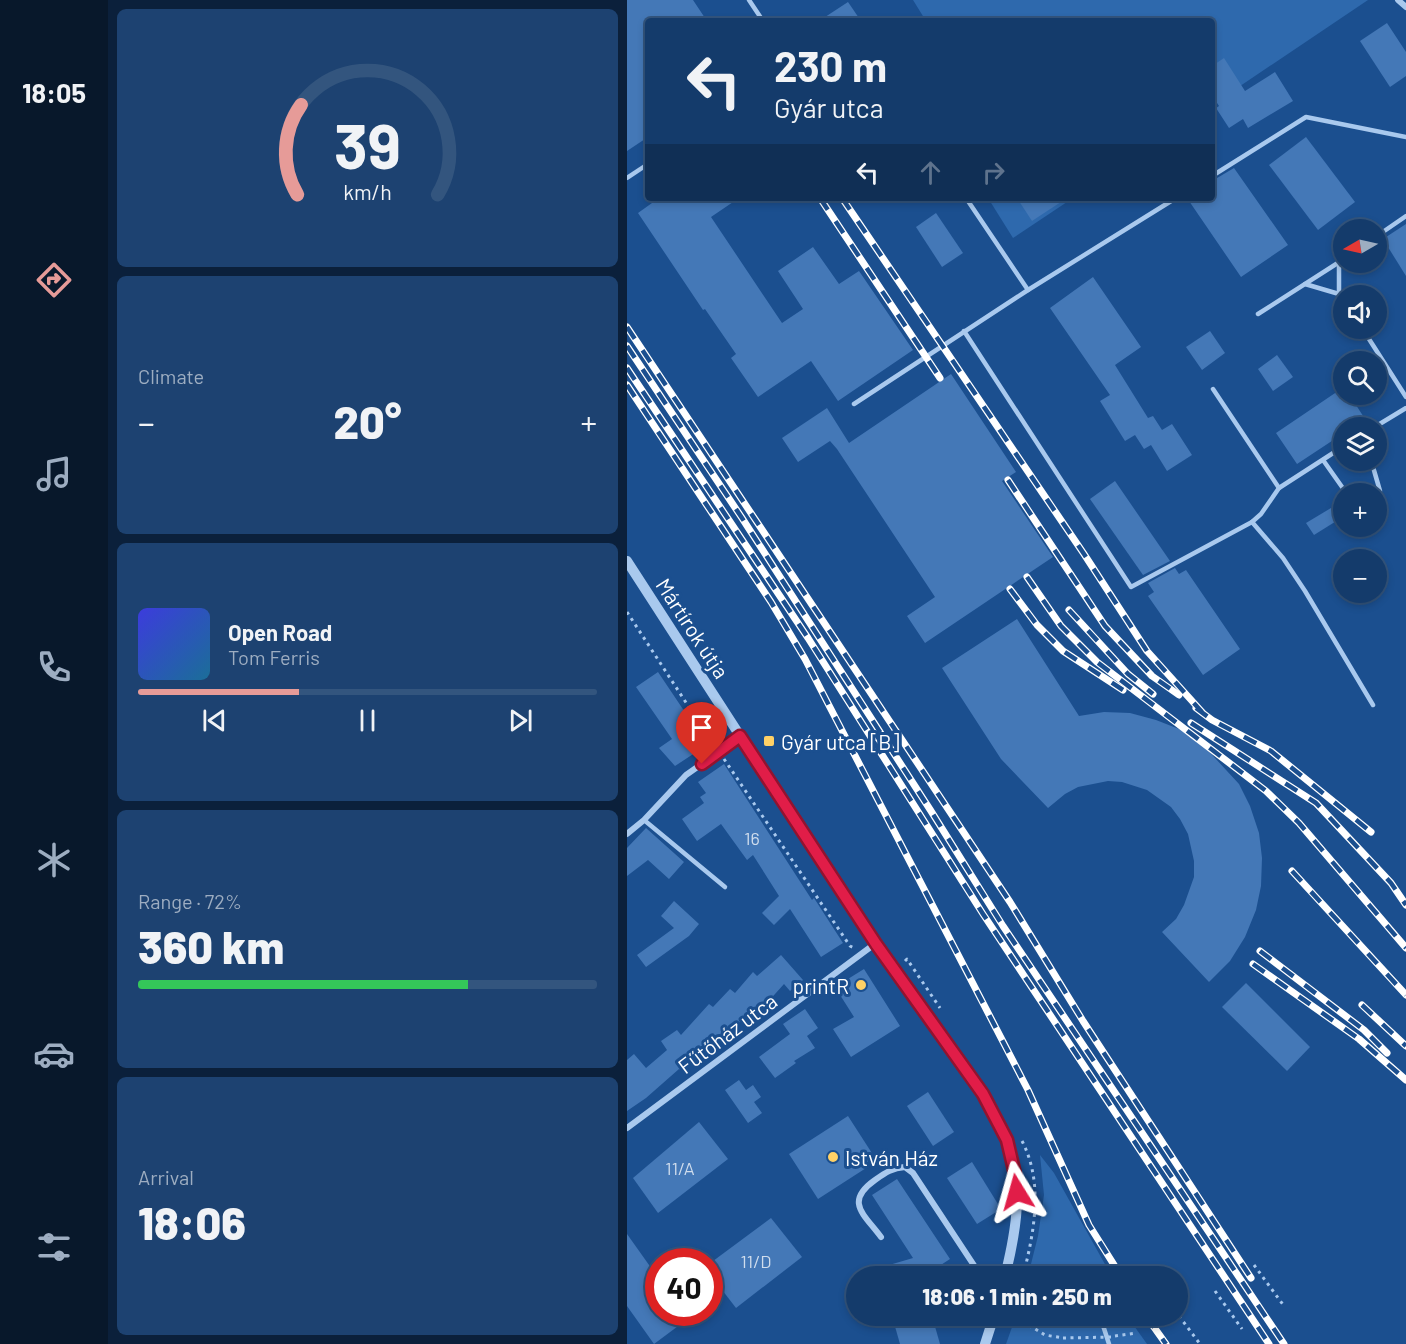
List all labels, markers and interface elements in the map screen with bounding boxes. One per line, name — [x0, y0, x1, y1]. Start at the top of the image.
text: 230 m — [774, 40, 887, 90]
icon: left — [675, 42, 753, 120]
text: 18:05 — [22, 76, 86, 108]
text: Gyár utca — [774, 91, 883, 123]
text: 39 — [334, 107, 401, 181]
icon: left — [851, 156, 884, 189]
icon: ahead — [914, 156, 947, 189]
icon: right — [977, 156, 1010, 189]
text: km/h — [343, 179, 392, 204]
north arrow — [1333, 219, 1387, 273]
map controls — [1333, 219, 1387, 603]
icon: directions — [33, 259, 75, 301]
button: sound — [1333, 285, 1387, 339]
button: search — [1333, 351, 1387, 405]
text: Climate — [138, 364, 204, 388]
text: 20° — [333, 394, 402, 448]
text: − — [138, 402, 155, 442]
text: + — [581, 402, 597, 442]
button: layers — [1333, 417, 1387, 471]
icon: music — [33, 453, 75, 495]
button: + — [1333, 483, 1387, 537]
button: − — [1333, 549, 1387, 603]
street label: Mártírok útja — [651, 573, 735, 683]
text: Open Road — [228, 619, 332, 645]
text: Tom Ferris — [228, 645, 320, 669]
icon: phone — [33, 646, 75, 688]
pin — [676, 702, 727, 764]
icon: previous — [198, 704, 231, 737]
icon: pause — [351, 704, 384, 737]
icon: next — [504, 704, 537, 737]
icon: arrive — [685, 711, 718, 744]
place label: Gyár utca [B] — [781, 729, 899, 754]
marker: Gyár utca [B] — [762, 734, 776, 748]
house number: 16 — [744, 827, 760, 849]
icon: climate — [33, 839, 75, 881]
text: Range · 72% — [138, 889, 242, 913]
text: 360 km — [138, 919, 284, 973]
place label: printR — [793, 973, 849, 998]
marker: printR — [854, 978, 868, 992]
street label: Fűtőház utca — [673, 988, 781, 1078]
icon: car — [33, 1033, 75, 1075]
place label: István Ház — [845, 1145, 938, 1170]
marker: István Ház — [826, 1150, 840, 1164]
house number: 11/A — [665, 1157, 695, 1179]
position arrow — [985, 1160, 1049, 1224]
text: Arrival — [138, 1165, 194, 1189]
text: 18:06 — [138, 1195, 246, 1249]
icon: filters — [33, 1226, 75, 1268]
speed limit sign: 40 — [645, 1248, 723, 1326]
house number: 11/D — [741, 1250, 771, 1272]
text: 18:06 · 1 min · 250 m — [922, 1283, 1112, 1309]

